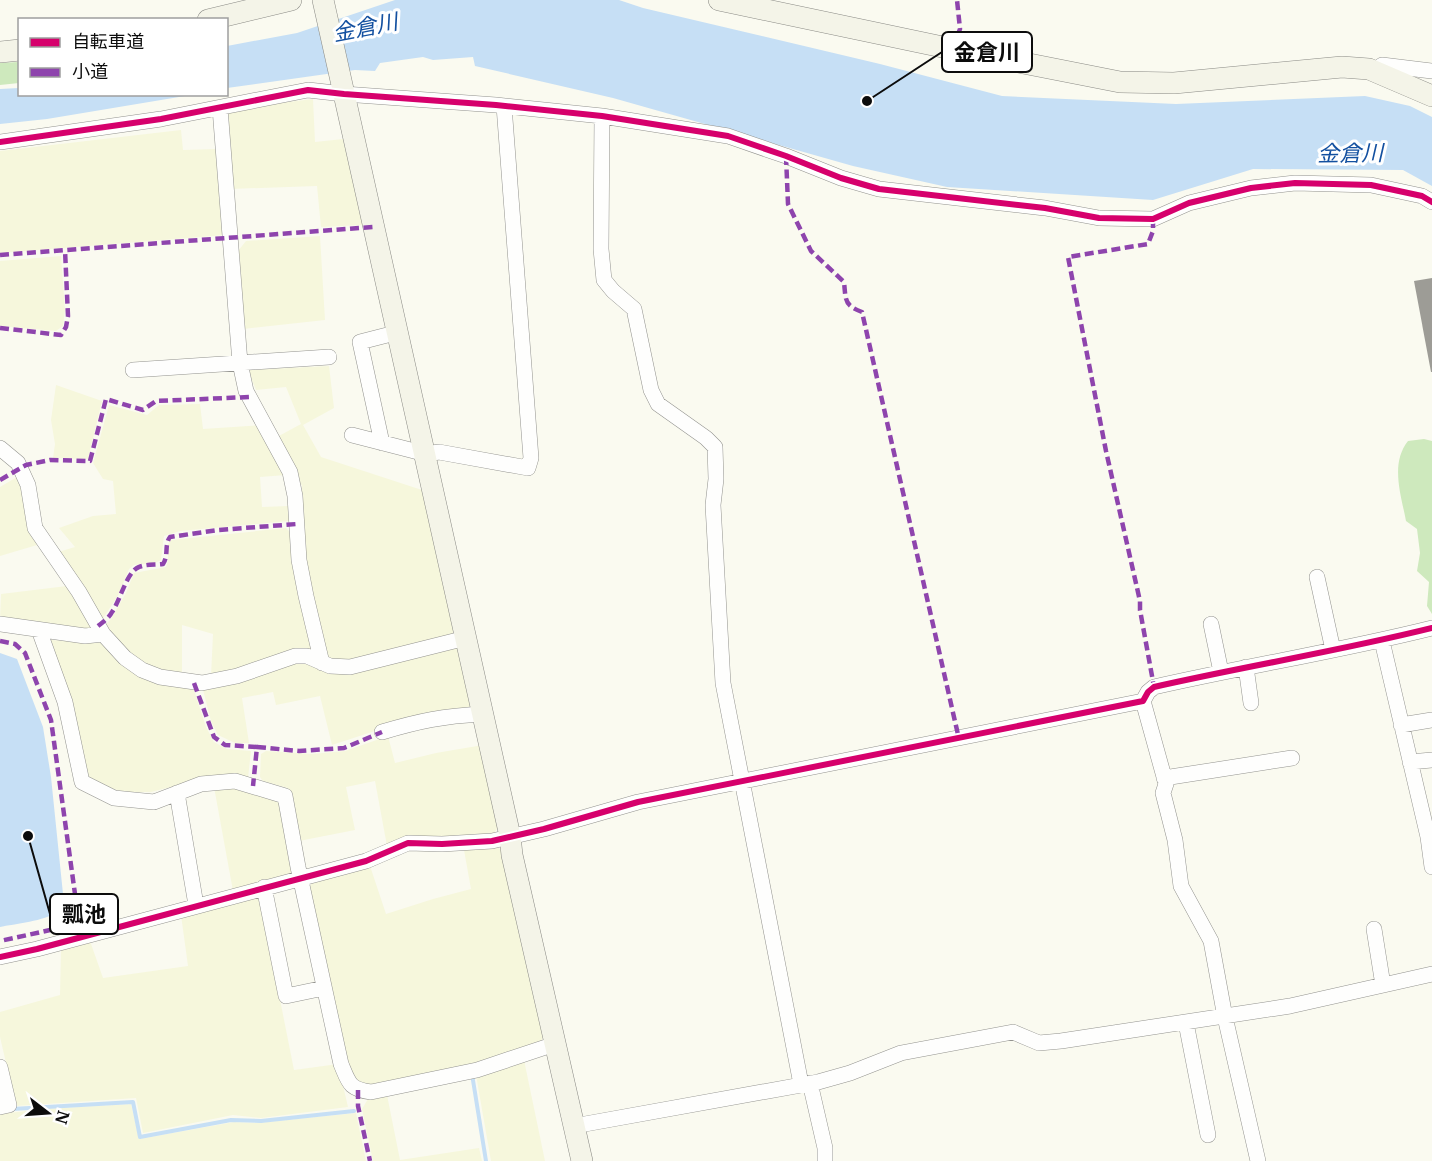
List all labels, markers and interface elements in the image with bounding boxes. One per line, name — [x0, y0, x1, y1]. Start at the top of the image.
water label: 金倉川 — [330, 7, 402, 47]
legend — [18, 18, 228, 96]
text: 自転車道 — [72, 30, 144, 53]
callout: 金倉川 — [942, 32, 1032, 72]
text: 金倉川 — [954, 38, 1020, 66]
text: 小道 — [72, 60, 108, 83]
water label: 金倉川 — [1317, 138, 1385, 168]
callout: 瓢池 — [50, 894, 118, 934]
text: 瓢池 — [62, 900, 106, 928]
north arrow — [18, 1083, 78, 1143]
text: N — [51, 1108, 74, 1127]

